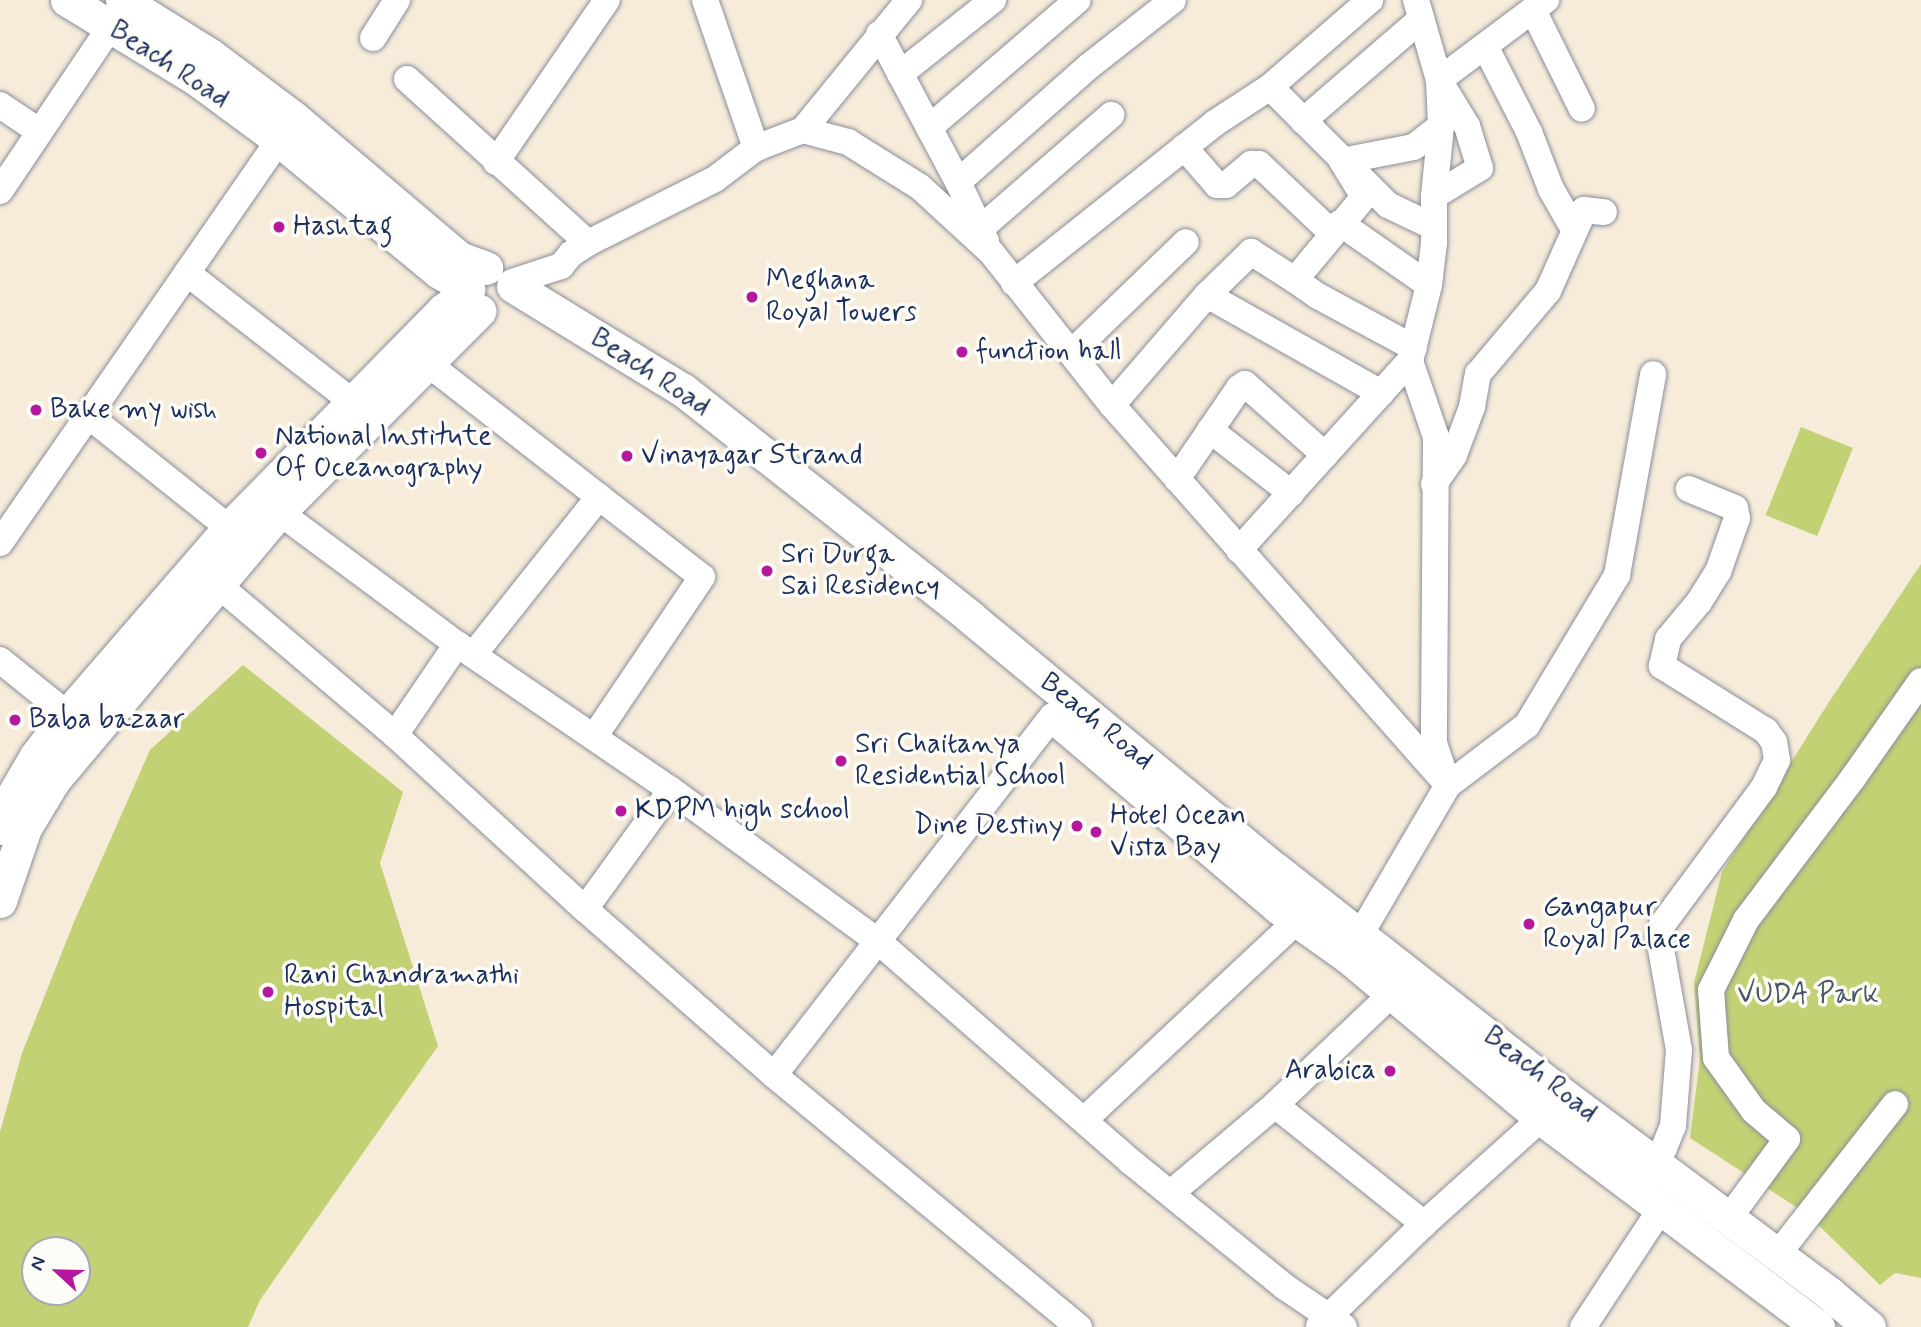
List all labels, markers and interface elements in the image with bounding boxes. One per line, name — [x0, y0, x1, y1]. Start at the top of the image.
street label: Beach Road — [103, 14, 235, 116]
place label: Hashtag — [293, 210, 392, 244]
marker: Hashtag — [271, 219, 287, 235]
place label: Meghana Royal Towers — [766, 264, 917, 330]
marker: Meghana Royal Towers — [744, 289, 760, 305]
street label: Beach Road — [584, 322, 716, 424]
place label: function hall — [976, 335, 1118, 369]
marker: function hall — [954, 344, 970, 360]
place label: Bake my wish — [50, 393, 211, 427]
marker: Bake my wish — [28, 402, 44, 418]
place label: National Institute Of Oceanography — [275, 420, 490, 486]
place label: Vinayagar Strand — [641, 439, 851, 473]
marker: National Institute Of Oceanography — [253, 445, 269, 461]
marker: Vinayagar Strand — [619, 448, 635, 464]
place label: Sri Durga Sai Residency — [781, 538, 941, 604]
marker: Sri Durga Sai Residency — [759, 563, 775, 579]
street label: Beach Road — [1032, 666, 1160, 778]
place label: Baba bazaar — [29, 703, 186, 737]
marker: Baba bazaar — [7, 712, 23, 728]
place label: Sri Chaitanya Residential School — [855, 728, 1067, 794]
marker: Sri Chaitanya Residential School — [833, 753, 849, 769]
place label: KDPM high school — [635, 794, 846, 828]
place label: Hotel Ocean Vista Bay — [1110, 799, 1250, 865]
marker: KDPM high school — [613, 803, 629, 819]
place label: Dine Destiny — [916, 809, 1063, 843]
marker: Dine Destiny — [1069, 818, 1085, 834]
marker: Hotel Ocean Vista Bay — [1088, 824, 1104, 840]
place label: Gangapur Royal Palace — [1543, 891, 1687, 957]
marker: Gangapur Royal Palace — [1521, 916, 1537, 932]
place label: Rani Chandramathi Hospital — [284, 959, 530, 1025]
park label: VUDA Park — [1741, 978, 1875, 1012]
marker: Rani Chandramathi Hospital — [258, 982, 278, 1002]
street label: Beach Road — [1476, 1020, 1604, 1130]
place label: Arabica — [1285, 1054, 1376, 1088]
marker: Arabica — [1382, 1063, 1398, 1079]
north arrow — [21, 1236, 91, 1306]
text: N — [24, 1253, 52, 1274]

